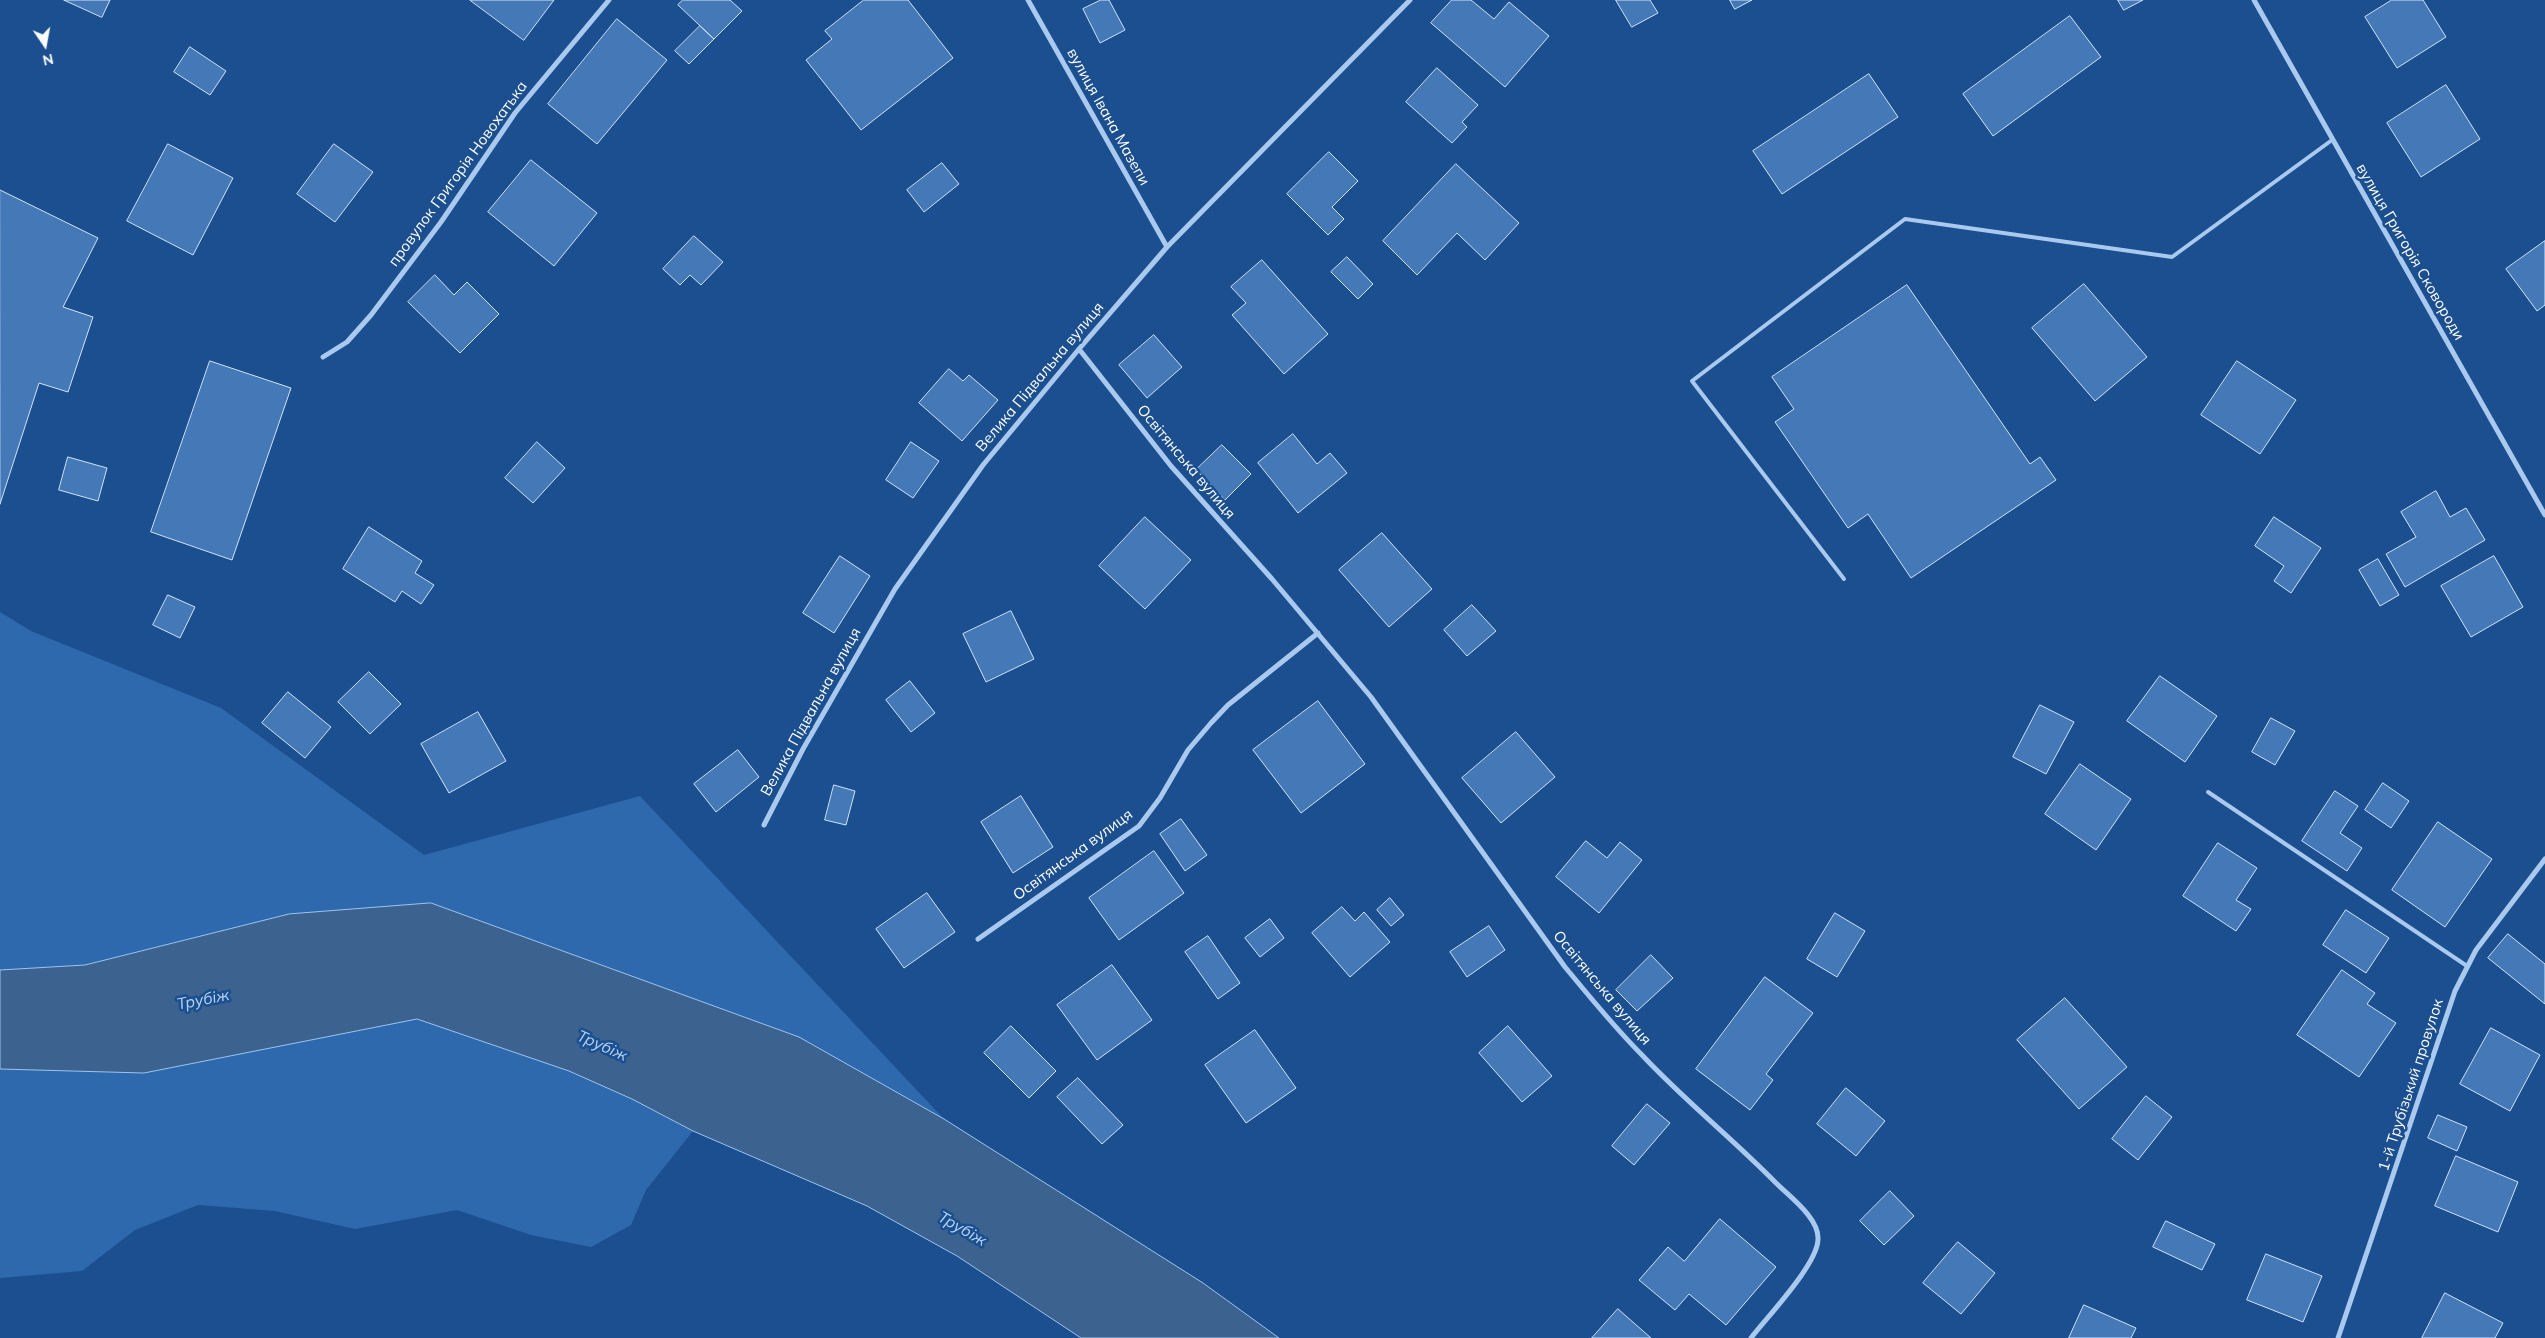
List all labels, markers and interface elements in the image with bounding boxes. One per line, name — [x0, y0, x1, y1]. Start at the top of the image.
north arrow — [20, 20, 70, 70]
street label: вулиця Івана Мазепи — [1063, 45, 1153, 189]
text: N — [41, 50, 55, 70]
street label: провулок Григорія Новохатька — [385, 78, 531, 270]
street label: вулиця Григорія Сковороди — [2352, 161, 2468, 343]
street label: Велика Підвальна вулиця — [972, 299, 1108, 455]
street label: Освітянська вулиця — [1133, 401, 1239, 523]
street label: Велика Підвальна вулиця — [757, 625, 865, 799]
street label: Освітянська вулиця — [1010, 806, 1136, 904]
street label: Освітянська вулиця — [1549, 927, 1655, 1049]
water label: Трубіж — [175, 986, 231, 1014]
street label: 1-й Трубізький провулок — [2375, 997, 2447, 1173]
water label: Трубіж — [574, 1026, 630, 1066]
water label: Трубіж — [934, 1207, 990, 1251]

